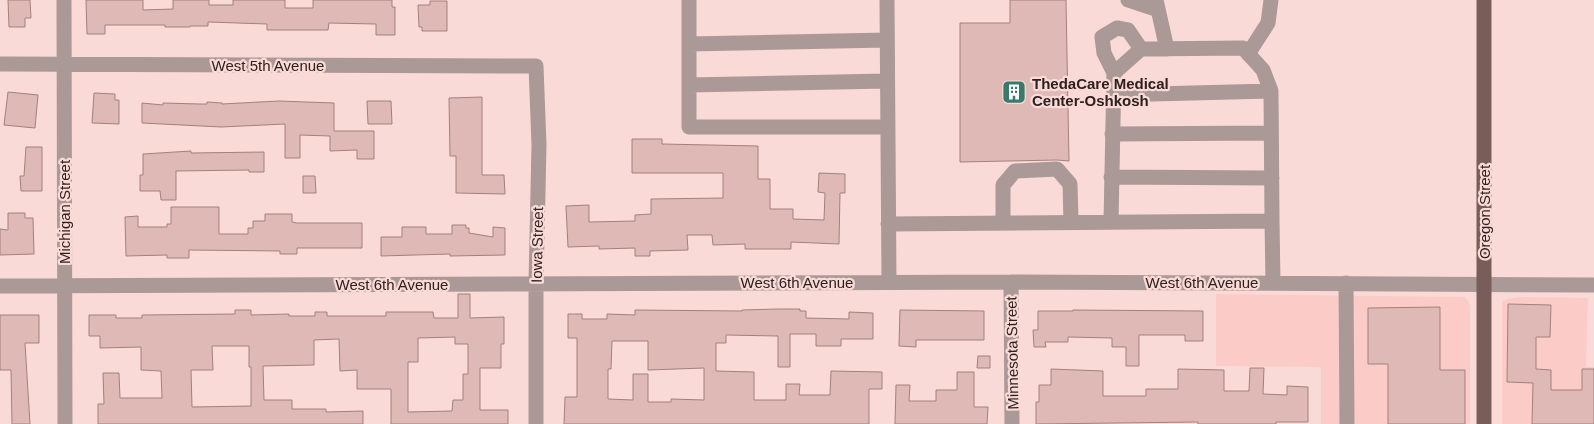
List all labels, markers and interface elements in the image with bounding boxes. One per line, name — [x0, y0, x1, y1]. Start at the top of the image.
street label: West 5th Avenue — [212, 57, 324, 74]
place label: ThedaCare Medical Center-Oshkosh — [1032, 75, 1169, 109]
building icon: ThedaCare Medical Center-Oshkosh — [1001, 79, 1027, 105]
street label: Michigan Street — [56, 159, 73, 264]
street label: Oregon Street — [1476, 164, 1493, 259]
street label: Iowa Street — [528, 206, 546, 283]
street label: West 6th Avenue — [741, 274, 853, 291]
street label: West 6th Avenue — [1146, 274, 1258, 291]
street label: West 6th Avenue — [336, 276, 448, 293]
street label: Minnesota Street — [1002, 295, 1021, 410]

